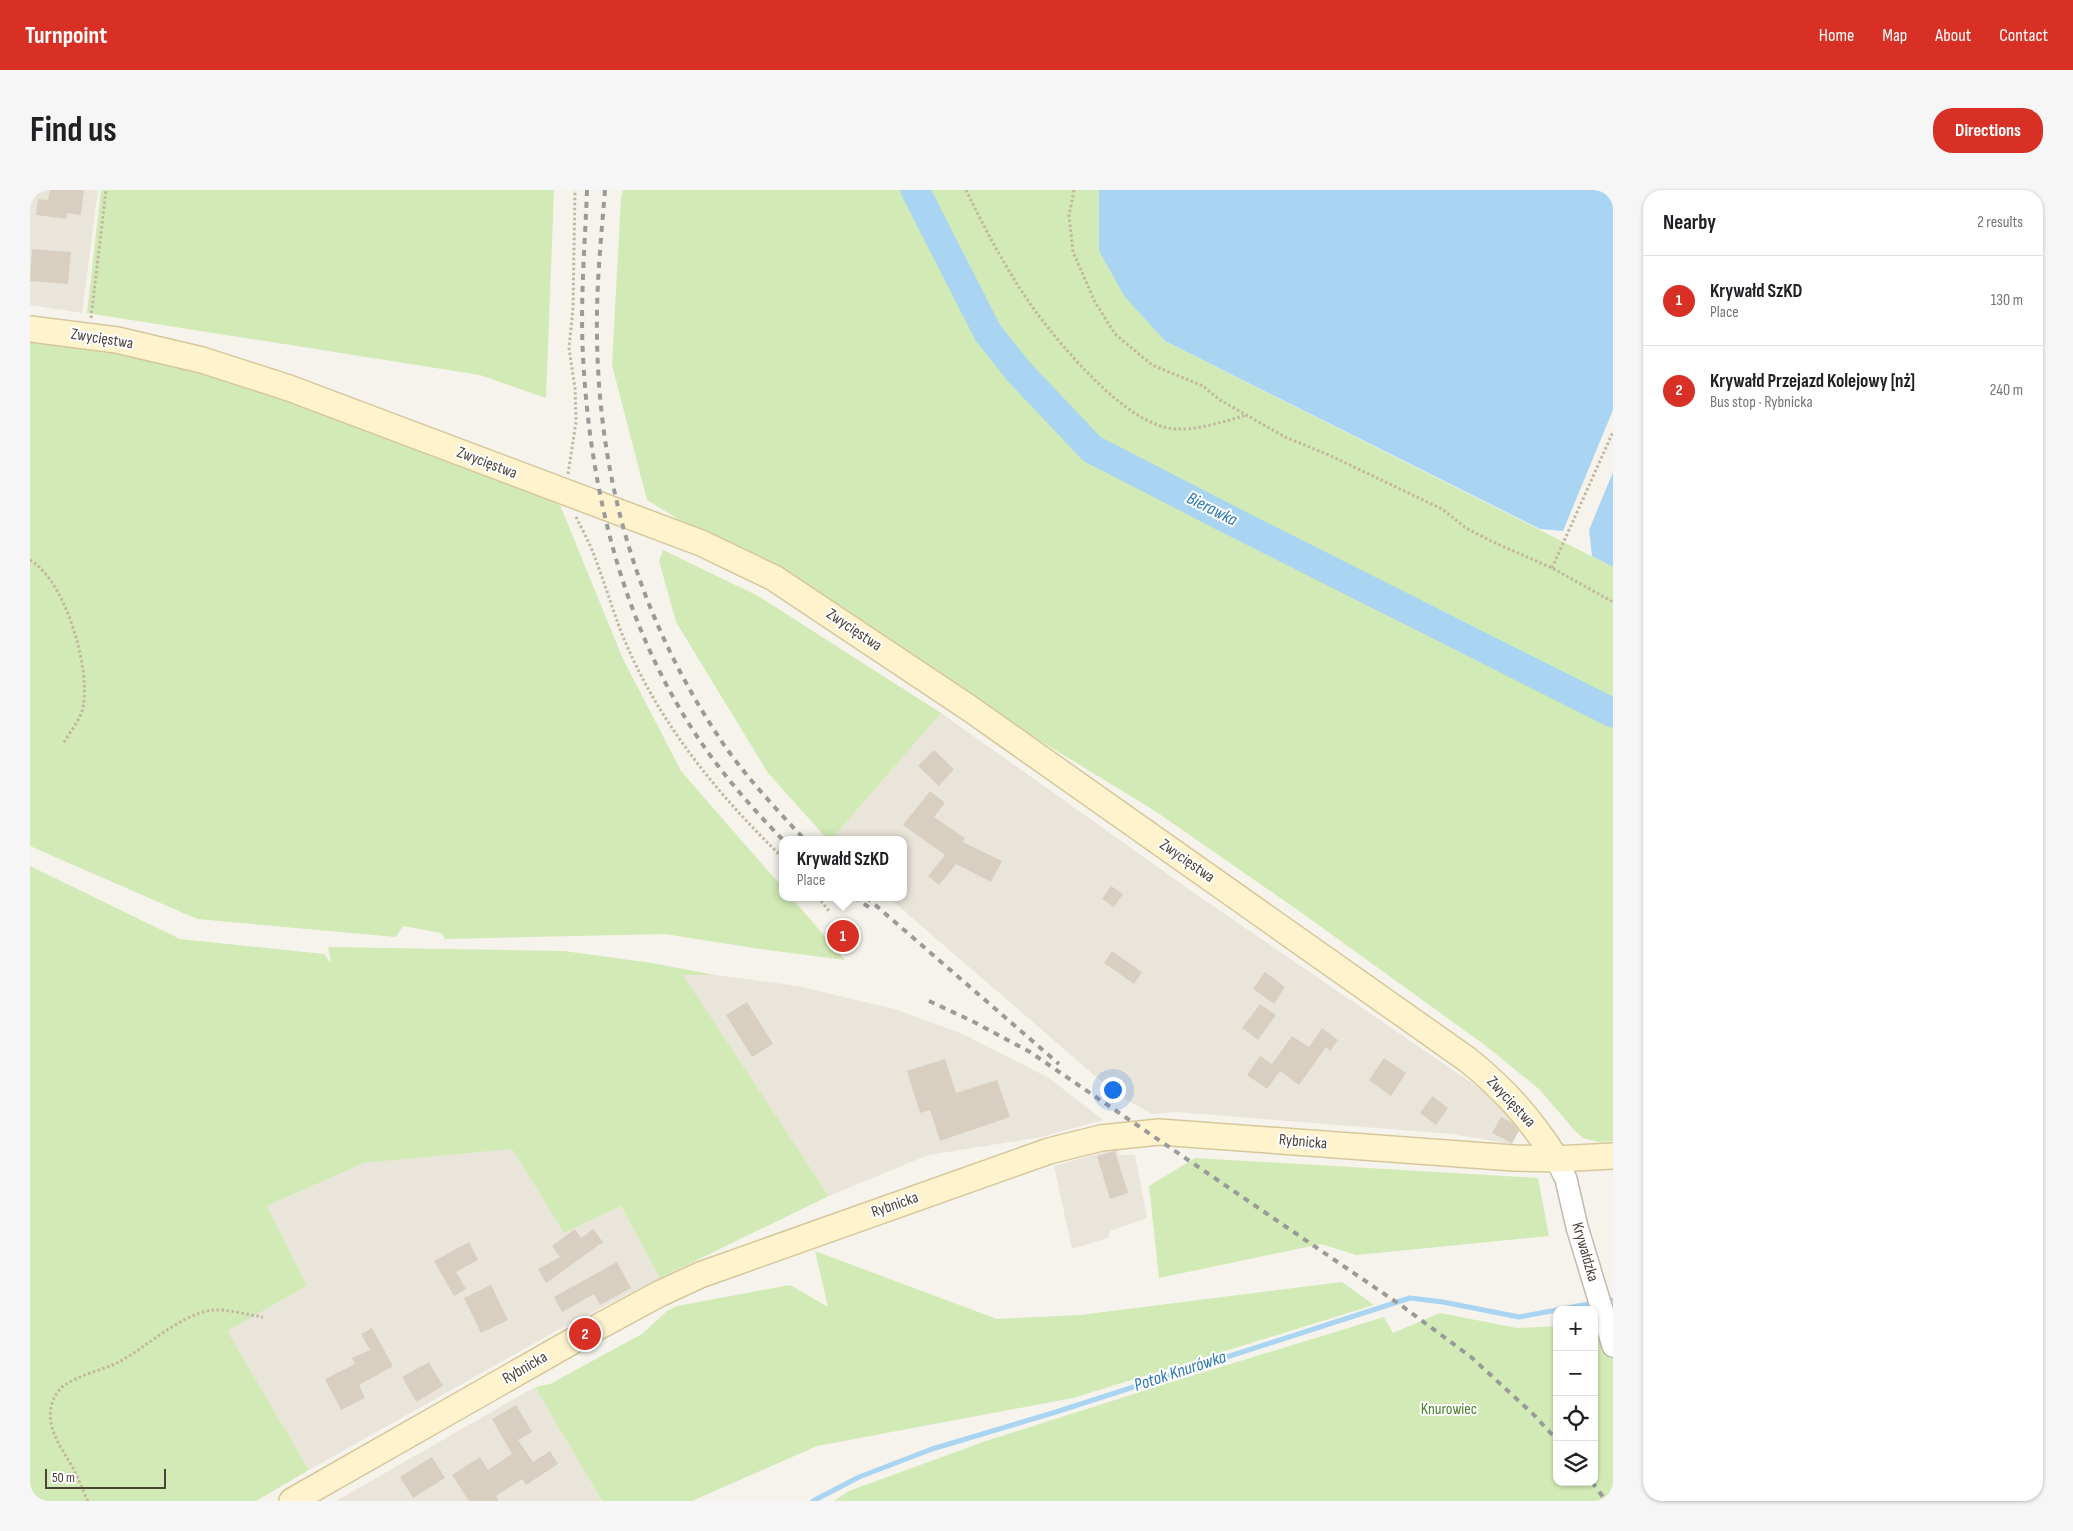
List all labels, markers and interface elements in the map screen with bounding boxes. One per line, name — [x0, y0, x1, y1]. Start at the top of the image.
text: Turnpoint — [25, 21, 107, 50]
text: Home — [1819, 25, 1854, 46]
text: Map — [1882, 25, 1907, 46]
text: About — [1935, 25, 1971, 46]
text: Contact — [1999, 25, 2048, 46]
button: Directions — [1933, 108, 2043, 153]
text: Find us — [30, 109, 117, 152]
text: Nearby — [1663, 210, 1716, 235]
text: 2 results — [1977, 213, 2023, 232]
text: Krywałd SzKD — [1710, 280, 1802, 303]
text: 1 — [1676, 291, 1682, 310]
text: 130 m — [1991, 291, 2023, 310]
text: Place — [1710, 303, 1739, 322]
street label: Zwycięstwa — [69, 325, 135, 353]
text: Krywałd Przejazd Kolejowy [nż] — [1710, 370, 1915, 393]
text: 2 — [1675, 381, 1683, 400]
text: 240 m — [1990, 381, 2023, 400]
text: Bus stop · Rybnicka — [1710, 393, 1813, 412]
street label: Zwycięstwa — [454, 443, 520, 483]
water label: Bierawka — [1183, 487, 1241, 531]
street label: Zwycięstwa — [823, 605, 885, 655]
street label: Zwycięstwa — [1156, 835, 1218, 887]
popup — [779, 836, 907, 901]
text: Krywałd SzKD — [797, 848, 889, 871]
text: Place — [797, 871, 825, 890]
pin: 1 — [827, 917, 859, 955]
street label: Zwycięstwa — [1483, 1073, 1539, 1131]
your location — [1100, 1077, 1126, 1103]
street label: Rybnicka — [1278, 1130, 1328, 1154]
street label: Rybnicka — [869, 1188, 921, 1222]
street label: Krywałdzka — [1568, 1220, 1602, 1284]
map controls — [1553, 1306, 1598, 1486]
button: + — [1553, 1306, 1598, 1351]
pin: 2 — [569, 1315, 601, 1353]
water label: Potok Knurówka — [1131, 1346, 1229, 1396]
street label: Rybnicka — [499, 1348, 551, 1388]
button: − — [1553, 1351, 1598, 1396]
button: locate — [1553, 1396, 1598, 1441]
park label: Knurowiec — [1421, 1400, 1477, 1419]
button: layers — [1553, 1441, 1598, 1486]
scale bar — [45, 1466, 166, 1489]
text: 50 m — [52, 1469, 75, 1486]

